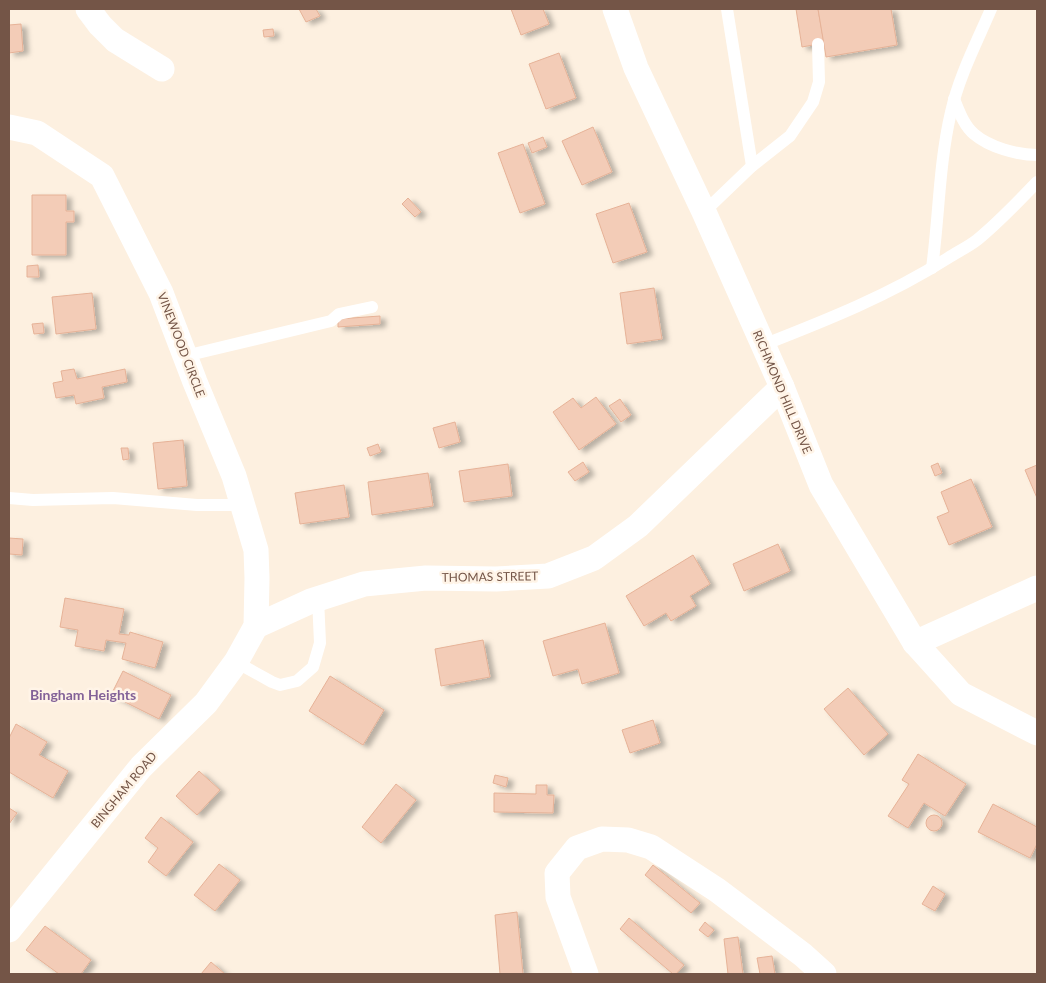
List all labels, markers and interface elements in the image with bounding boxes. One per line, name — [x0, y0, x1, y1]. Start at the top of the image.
street label: VINEWOOD CIRCLE — [155, 290, 208, 399]
street label: RICHMOND HILL DRIVE — [750, 328, 815, 456]
street label: THOMAS STREET — [441, 568, 538, 585]
district label: Bingham Heights — [30, 686, 136, 703]
street label: BINGHAM ROAD — [87, 749, 160, 831]

